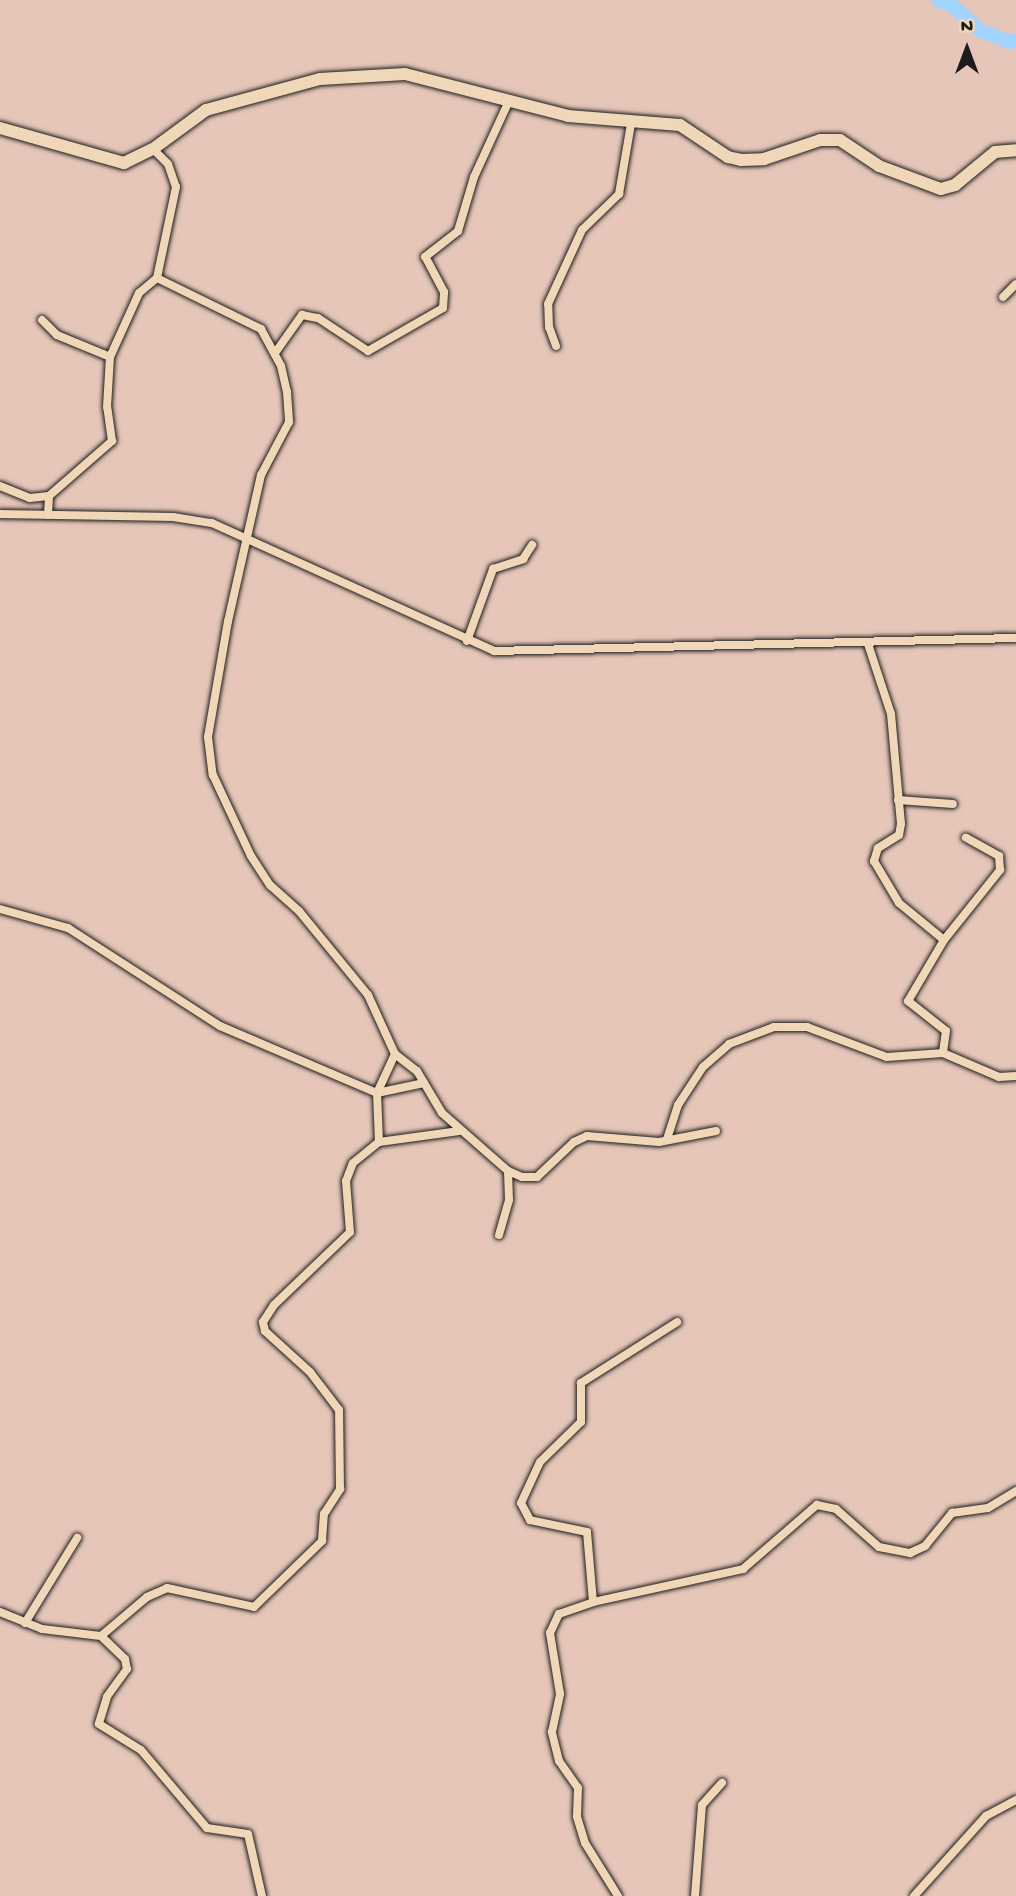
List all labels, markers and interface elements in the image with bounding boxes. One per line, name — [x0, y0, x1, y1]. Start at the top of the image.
north arrow — [932, 14, 1002, 84]
text: N — [961, 16, 973, 39]

